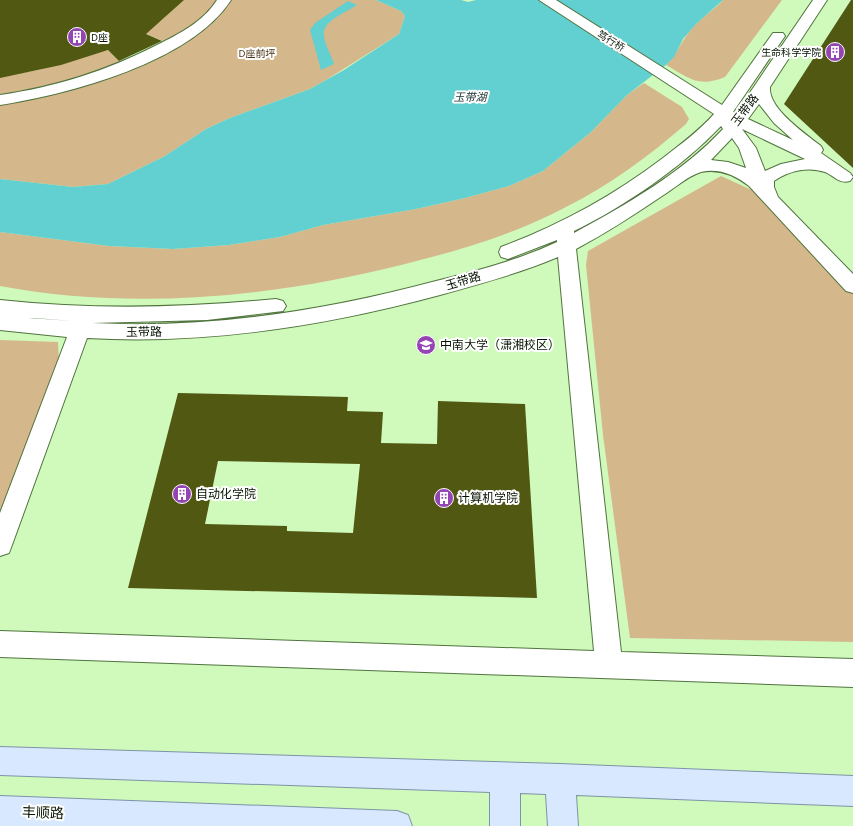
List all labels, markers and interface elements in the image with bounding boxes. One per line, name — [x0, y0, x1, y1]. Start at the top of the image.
building icon: D座 — [66, 26, 88, 48]
street label: 笃行桥 — [595, 28, 627, 54]
place label: D座 — [91, 31, 108, 44]
building icon: 生命科学学院 — [824, 41, 846, 63]
place label: 生命科学学院 — [761, 46, 821, 59]
park label: D座前坪 — [239, 47, 275, 60]
water label: 玉带湖 — [454, 91, 488, 104]
street label: 玉带路 — [729, 91, 761, 129]
street label: 玉带路 — [444, 269, 482, 293]
street label: 玉带路 — [126, 325, 162, 339]
school or university icon: 中南大学（潇湘校区） — [415, 334, 437, 356]
place label: 中南大学（潇湘校区） — [440, 338, 560, 352]
building icon: 自动化学院 — [171, 483, 193, 505]
place label: 自动化学院 — [196, 487, 256, 501]
building icon: 计算机学院 — [433, 487, 455, 509]
place label: 计算机学院 — [458, 491, 518, 505]
street label: 丰顺路 — [22, 804, 64, 822]

